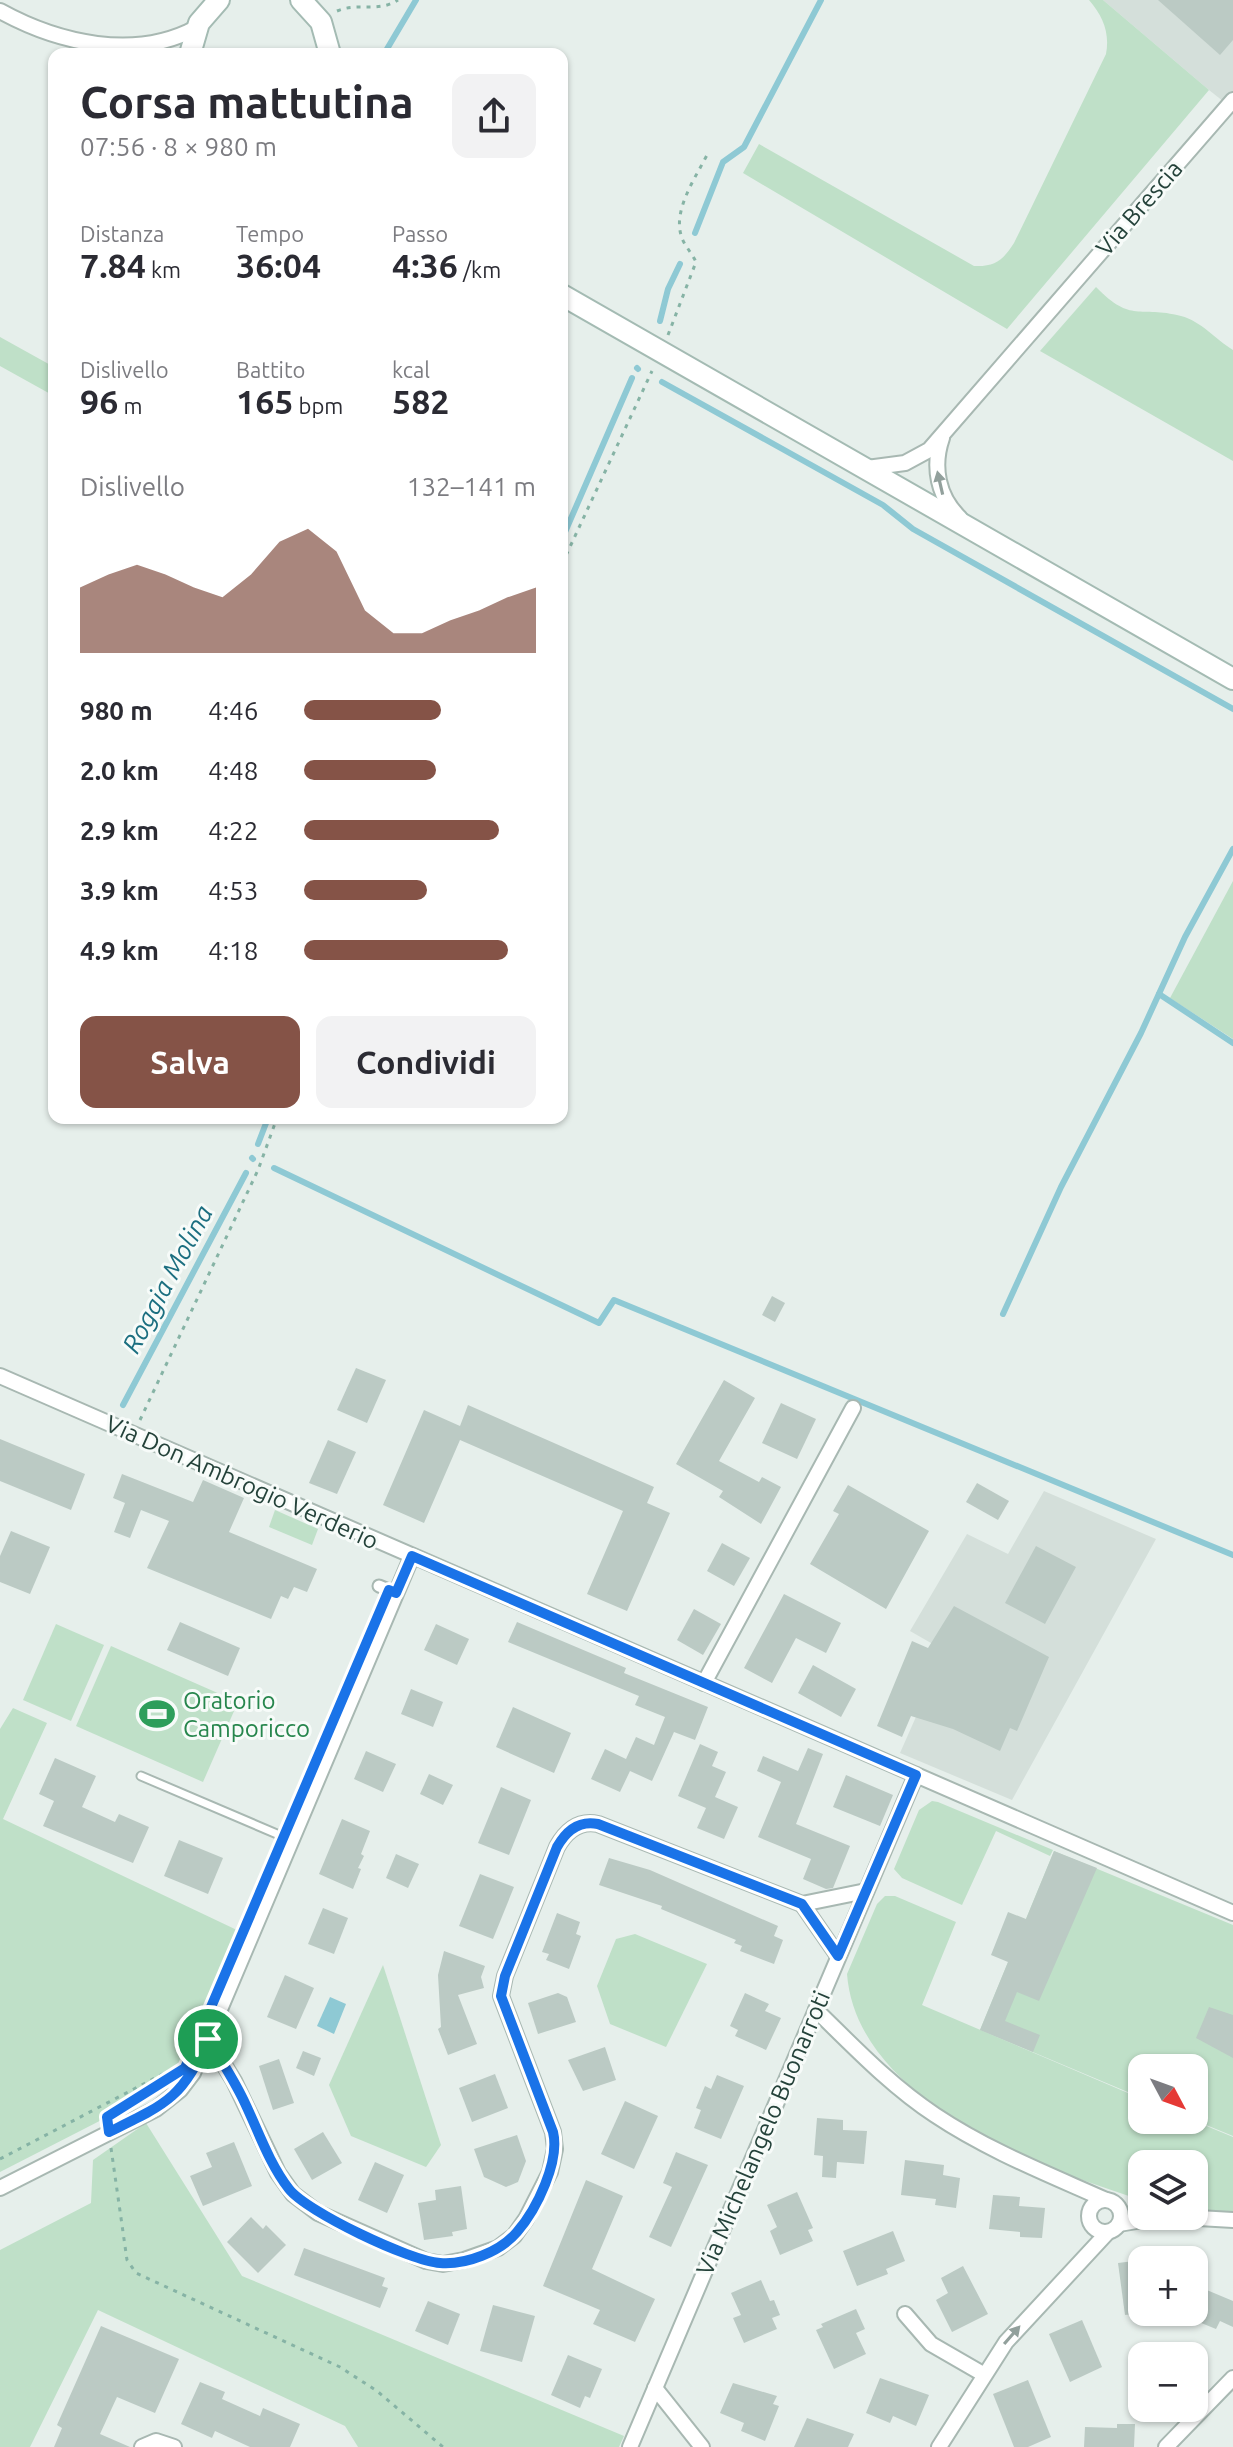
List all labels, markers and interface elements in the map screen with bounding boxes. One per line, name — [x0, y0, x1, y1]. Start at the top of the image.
button: share — [452, 74, 536, 158]
text: Corsa mattutina — [80, 77, 414, 126]
text: 07:56 · 8 × 980 m — [80, 132, 277, 161]
street label: Via Brescia — [1090, 155, 1188, 261]
text: Distanza — [80, 221, 164, 246]
text: Tempo — [236, 221, 304, 246]
text: Passo — [392, 221, 448, 246]
text: 7.84 — [80, 246, 146, 284]
text: 36:04 — [236, 246, 321, 284]
text: 4:36 — [392, 246, 458, 284]
text: km — [146, 257, 181, 282]
text: /km — [458, 257, 501, 282]
text: Dislivello — [80, 357, 169, 382]
text: Battito — [236, 357, 305, 382]
text: kcal — [392, 357, 430, 382]
text: 96 — [80, 382, 118, 420]
text: 165 — [236, 382, 294, 420]
text: 582 — [392, 382, 450, 420]
text: m — [118, 393, 142, 418]
text: bpm — [294, 393, 343, 418]
one-way arrow — [933, 470, 946, 495]
text: Dislivello — [80, 472, 185, 501]
text: 132–141 m — [407, 472, 536, 501]
text: 980 m — [80, 696, 153, 725]
text: 4:46 — [208, 696, 258, 725]
text: 2.0 km — [80, 756, 159, 785]
text: 4:48 — [208, 756, 258, 785]
text: 2.9 km — [80, 816, 159, 845]
text: 4:22 — [208, 816, 258, 845]
text: 3.9 km — [80, 876, 159, 905]
text: 4:53 — [208, 876, 258, 905]
text: 4.9 km — [80, 936, 159, 965]
text: 4:18 — [208, 936, 258, 965]
button: Salva — [80, 1016, 300, 1108]
button: Condividi — [316, 1016, 536, 1108]
water label: Roggia Molina — [116, 1200, 218, 1358]
street label: Via Don Ambrogio Verderio — [102, 1410, 382, 1554]
place label: Oratorio Camporicco — [183, 1687, 310, 1742]
sports icon: Oratorio Camporicco — [138, 1695, 176, 1733]
street label: Via Michelangelo Buonarroti — [691, 1987, 835, 2279]
pin — [174, 2005, 242, 2073]
icon: arrive — [186, 2017, 230, 2061]
north arrow — [1128, 2054, 1208, 2134]
map controls — [1128, 2054, 1208, 2422]
button: layers — [1128, 2150, 1208, 2230]
button: + — [1128, 2246, 1208, 2326]
one-way arrow — [1003, 2326, 1021, 2345]
button: − — [1128, 2342, 1208, 2422]

